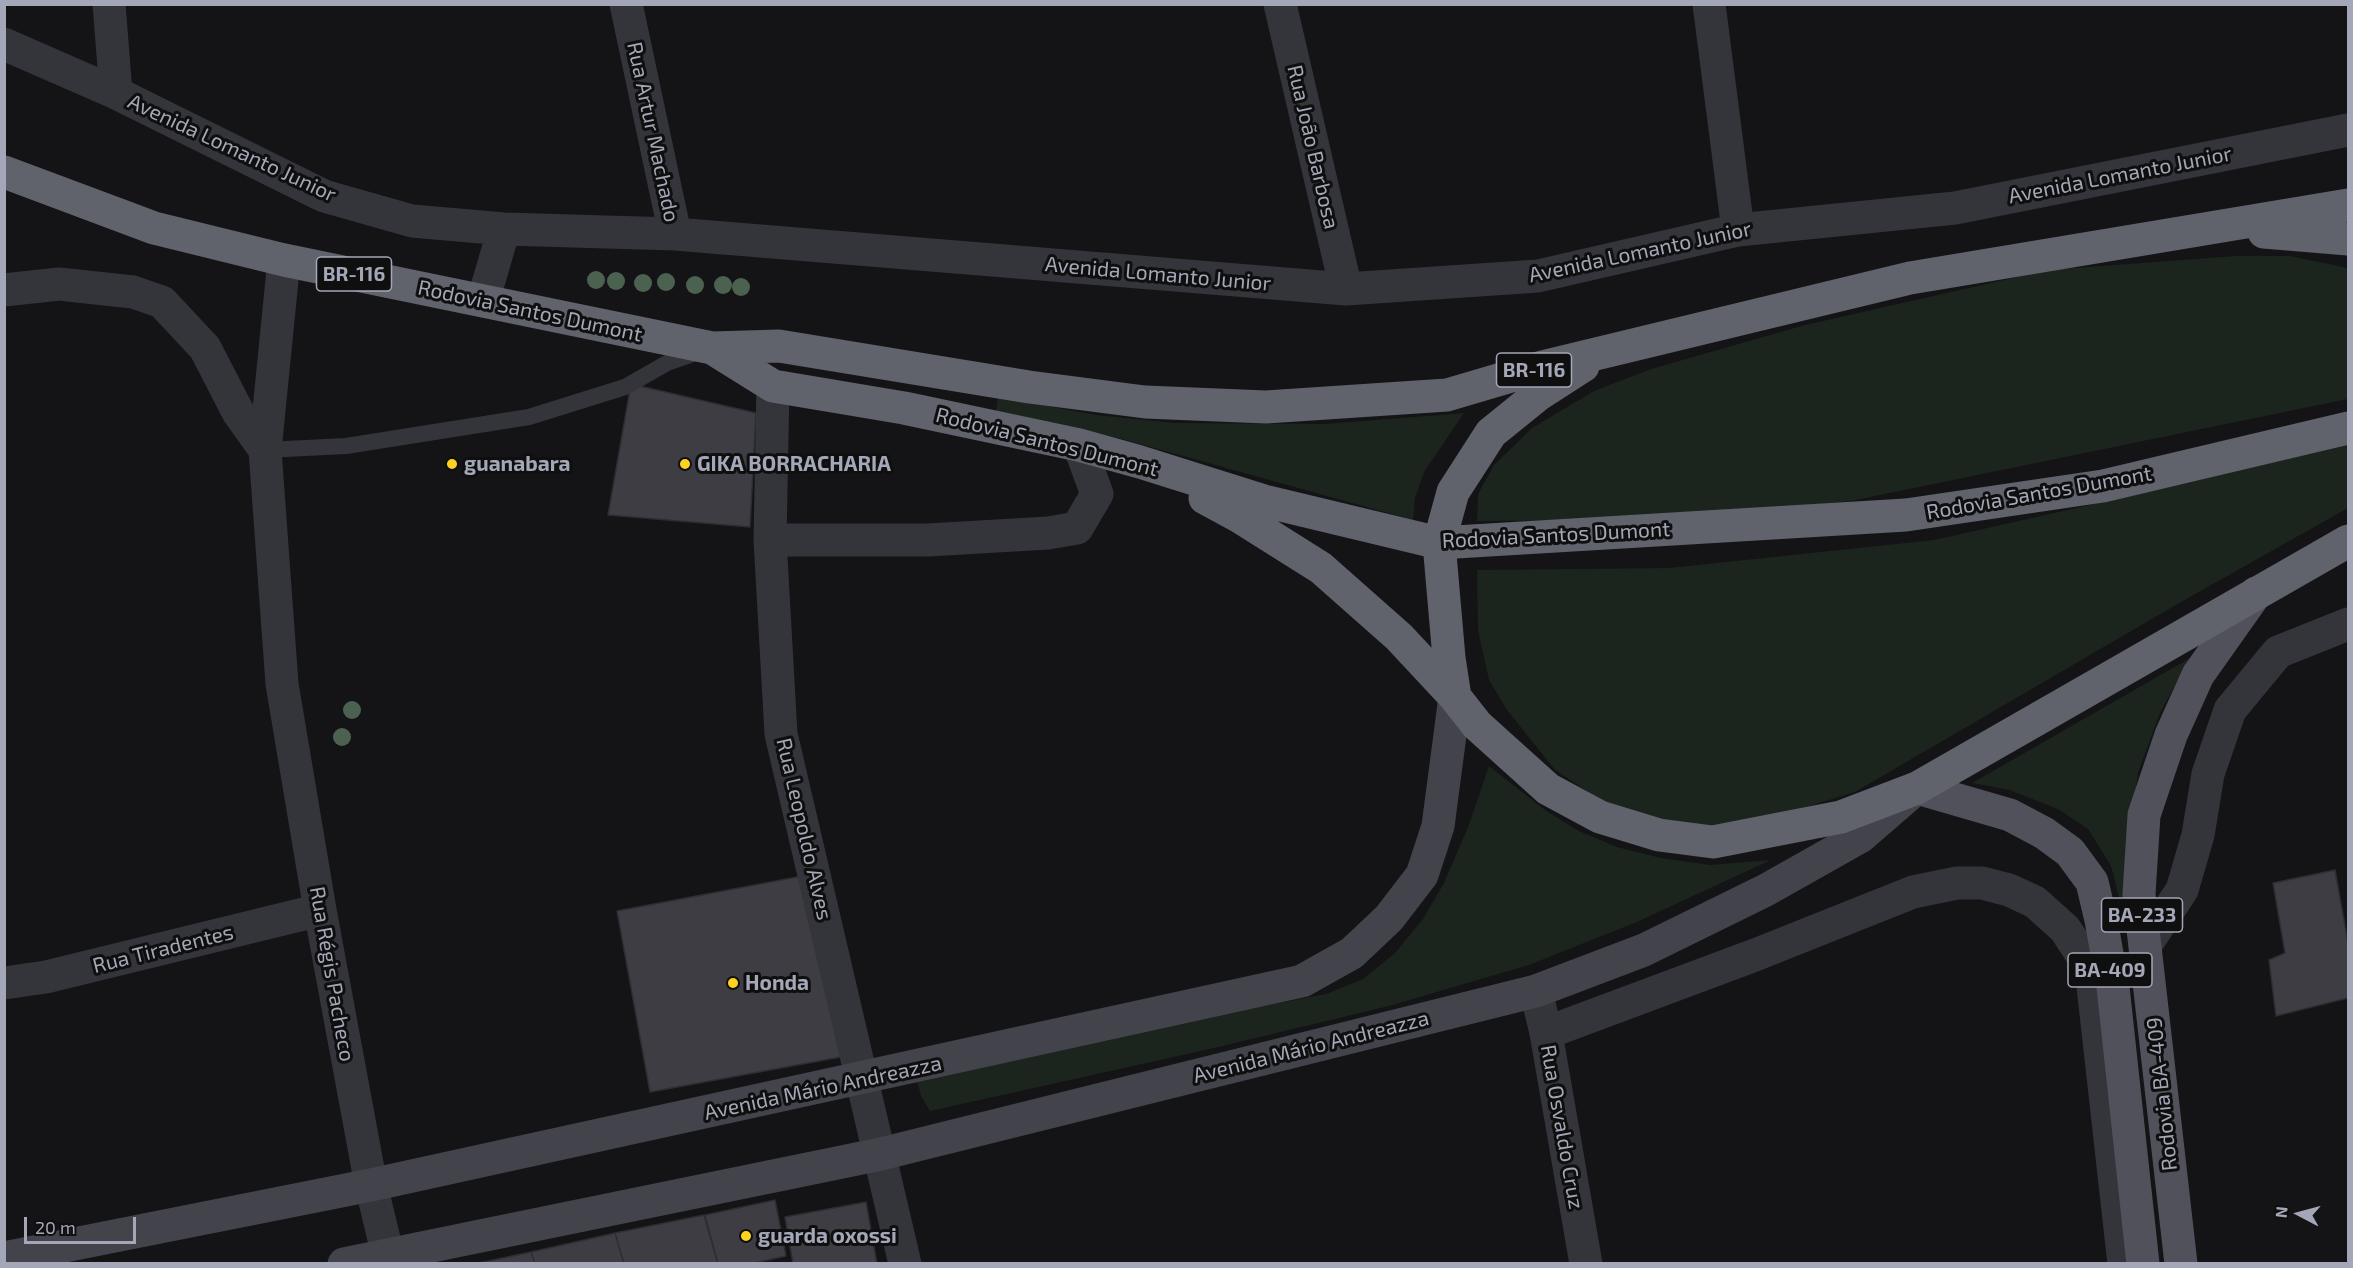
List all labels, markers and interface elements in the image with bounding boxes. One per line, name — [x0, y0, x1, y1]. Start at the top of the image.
street label: Rua Artur Machado — [622, 40, 684, 224]
street label: Rua João Barbosa — [1282, 63, 1344, 231]
street label: Avenida Lomanto Junior — [124, 89, 340, 207]
street label: Avenida Lomanto Junior — [2006, 141, 2234, 209]
street label: Avenida Lomanto Junior — [1526, 216, 1754, 288]
street label: Avenida Lomanto Junior — [1044, 252, 1272, 296]
road number: BR-116 — [316, 257, 392, 291]
street label: Rodovia Santos Dumont — [416, 275, 644, 347]
road number: BR-116 — [1496, 353, 1571, 387]
street label: Rodovia Santos Dumont — [933, 402, 1161, 482]
place label: guanabara — [464, 451, 571, 477]
place label: GIKA BORRACHARIA — [697, 451, 891, 477]
marker: guanabara — [445, 457, 459, 471]
marker: GIKA BORRACHARIA — [678, 457, 692, 471]
street label: Rodovia Santos Dumont — [1924, 461, 2154, 525]
street label: Rodovia Santos Dumont — [1441, 516, 1671, 554]
street label: Rua Leopoldo Alves — [771, 736, 837, 922]
street label: Rua Régis Pacheco — [304, 885, 360, 1063]
road number: BA-233 — [2102, 898, 2182, 932]
street label: Rua Tiradentes — [90, 919, 236, 979]
road number: BA-409 — [2068, 953, 2152, 987]
place label: Honda — [745, 970, 809, 996]
marker: Honda — [726, 976, 740, 990]
street label: Avenida Mário Andreazza — [1191, 1006, 1431, 1088]
street label: Rodovia BA-409 — [2141, 1016, 2183, 1172]
street label: Rua Osvaldo Cruz — [1535, 1043, 1589, 1211]
street label: Avenida Mário Andreazza — [702, 1051, 944, 1125]
north arrow — [2269, 1184, 2329, 1244]
scale bar — [27, 1205, 140, 1243]
text: N — [2271, 1205, 2291, 1219]
text: 20 m — [35, 1216, 76, 1238]
place label: guarda oxossi — [758, 1223, 897, 1249]
marker: guarda oxossi — [739, 1229, 753, 1243]

